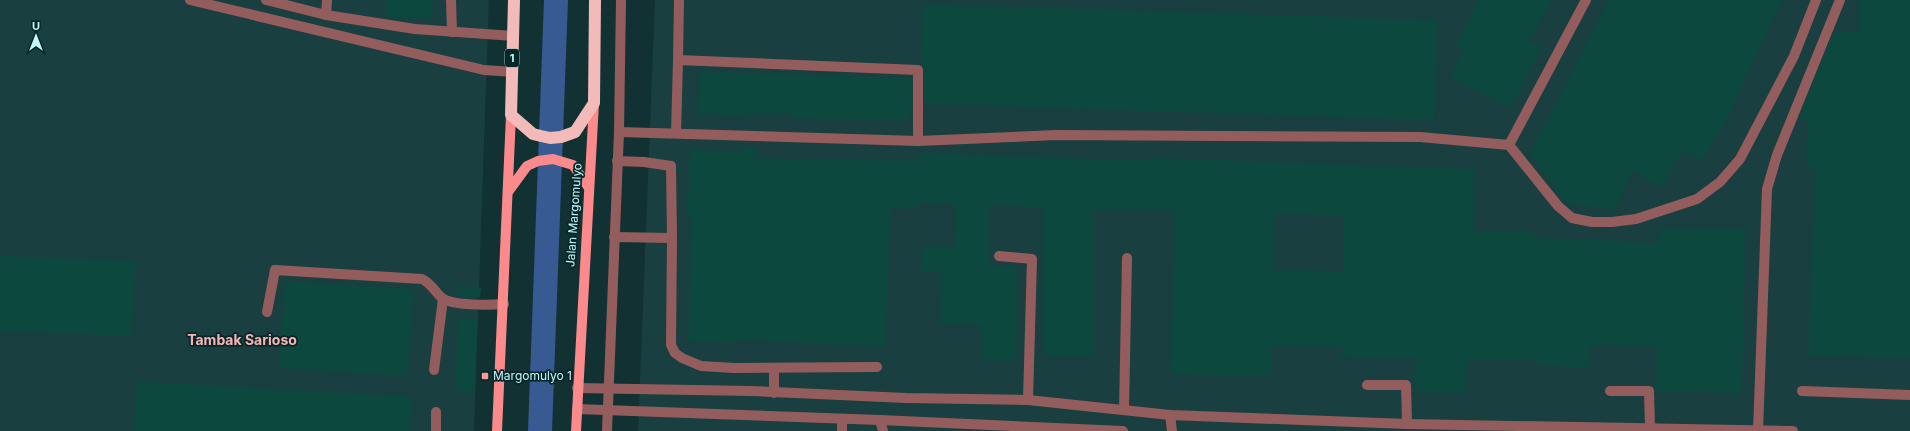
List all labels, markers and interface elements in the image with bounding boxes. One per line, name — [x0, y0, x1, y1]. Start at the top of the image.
north arrow — [16, 16, 56, 56]
text: U — [32, 19, 40, 33]
road number: 1 — [505, 49, 519, 67]
street label: Jalan Margomulyo — [562, 162, 585, 268]
district label: Tambak Sarioso — [187, 331, 297, 348]
place label: Margomulyo 1 — [493, 368, 572, 383]
marker: Margomulyo 1 — [480, 371, 490, 381]

